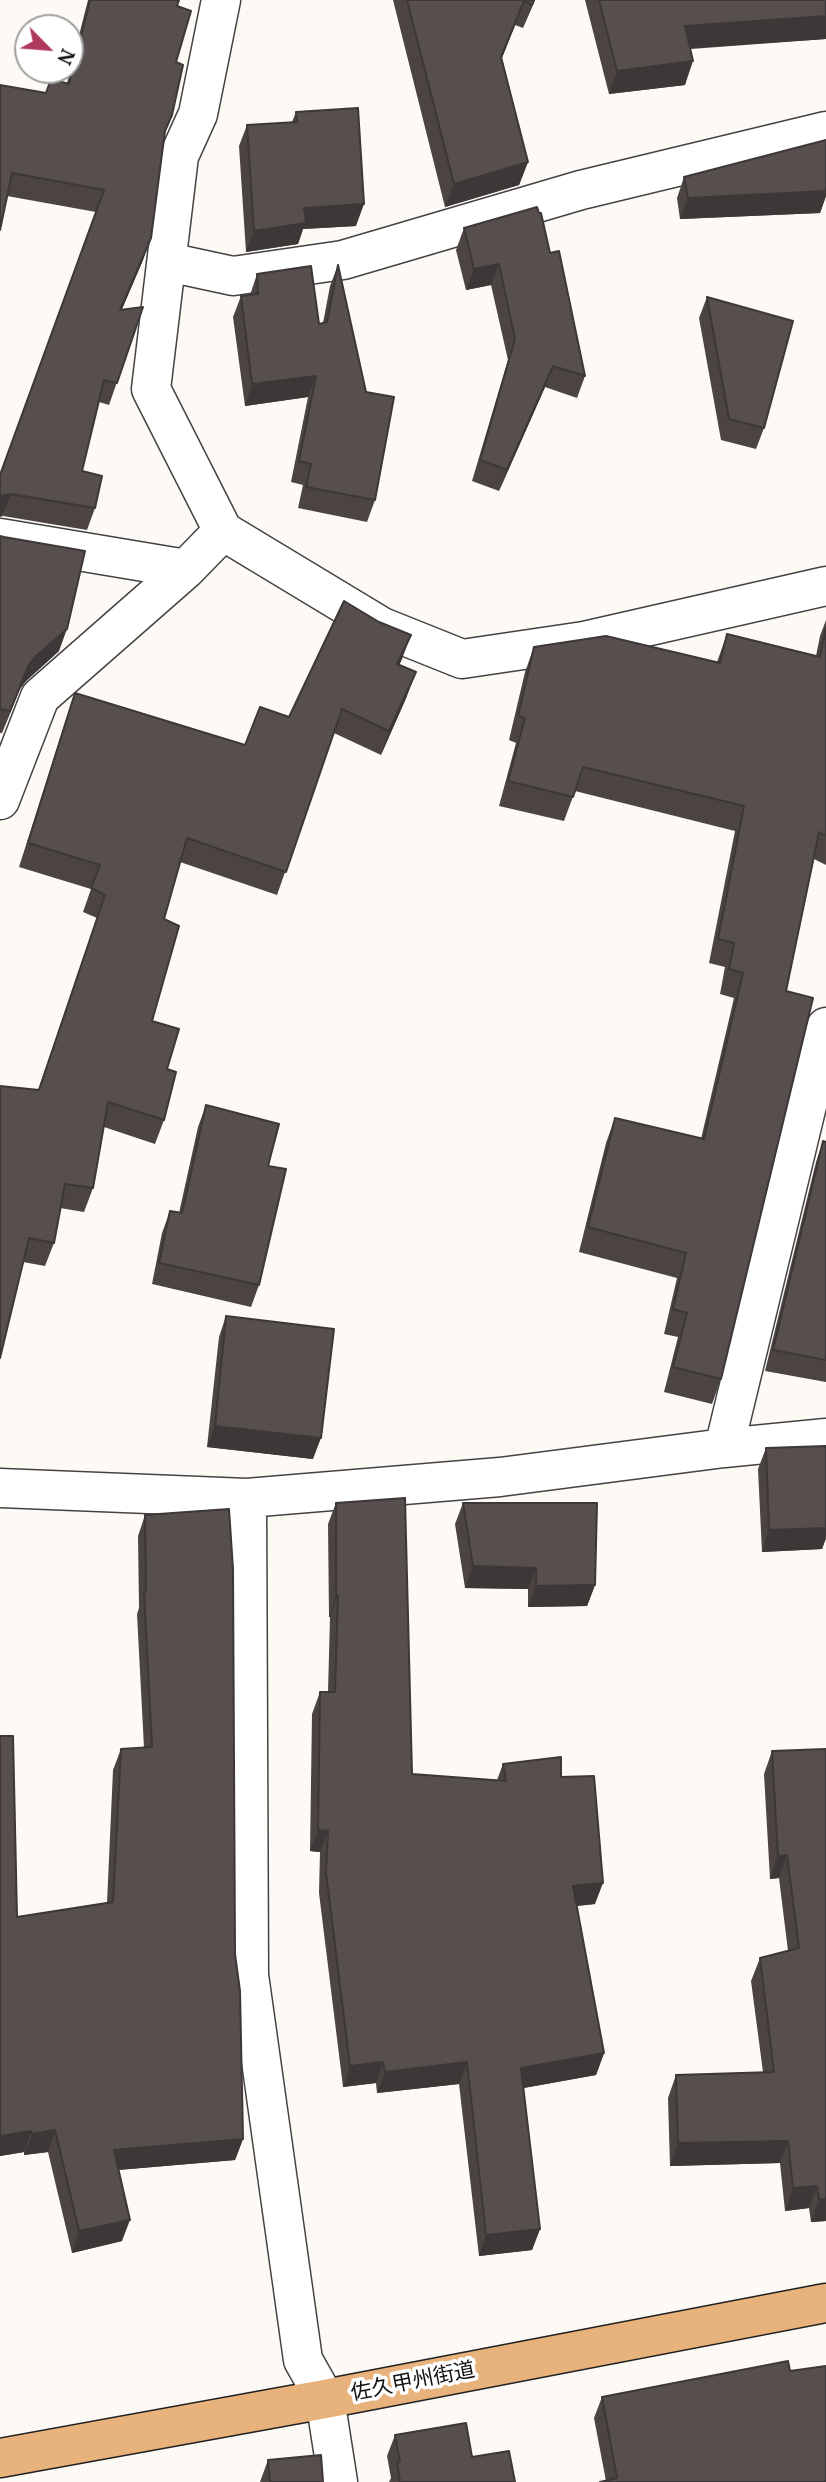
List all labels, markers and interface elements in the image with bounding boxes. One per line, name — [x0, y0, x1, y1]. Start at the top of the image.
north arrow — [14, 14, 84, 84]
text: N — [52, 45, 81, 69]
street label: 佐久甲州街道 — [349, 2358, 477, 2406]

